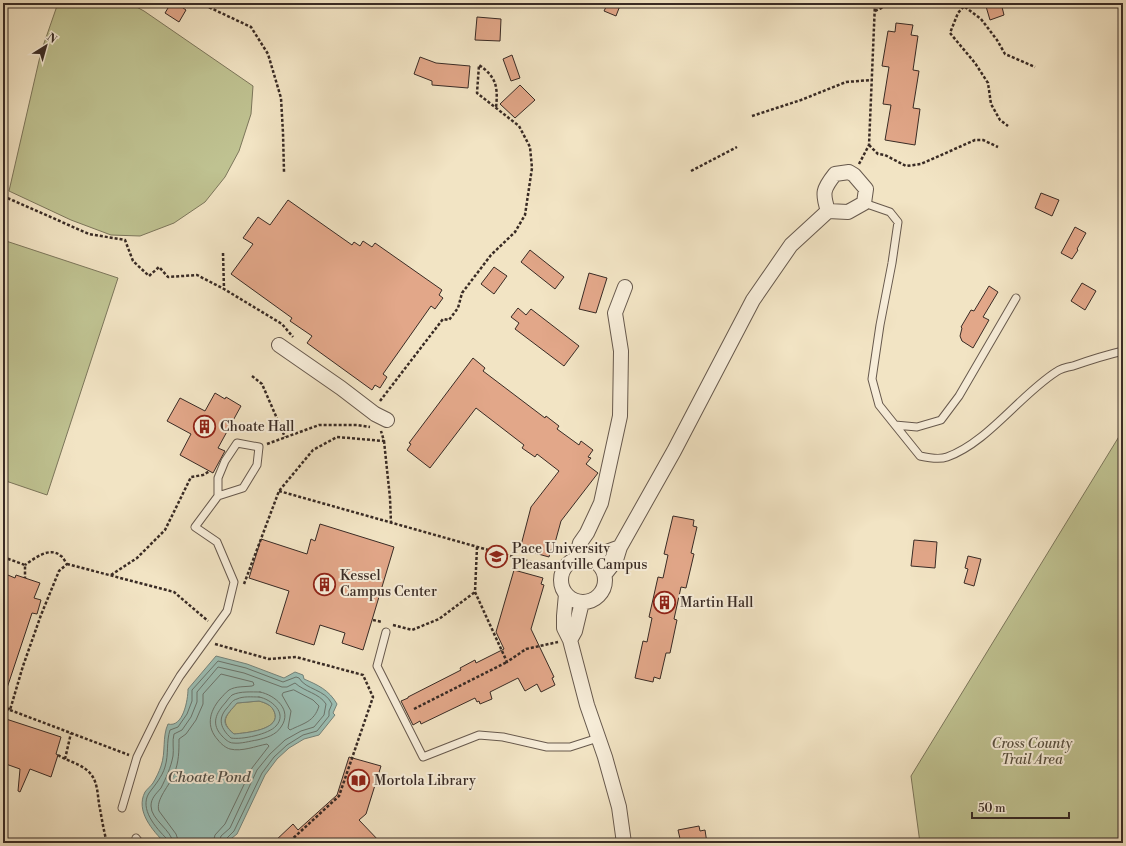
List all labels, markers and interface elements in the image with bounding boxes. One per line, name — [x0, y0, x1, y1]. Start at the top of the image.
north arrow — [26, 26, 66, 66]
text: N — [44, 31, 59, 47]
building icon: Choate Hall — [191, 414, 217, 440]
place label: Choate Hall — [220, 418, 294, 436]
place label: Pace University Pleasantville Campus — [512, 540, 647, 574]
school or university icon: Pace University Pleasantville Campus — [483, 544, 509, 570]
place label: Kessel Campus Center — [340, 567, 437, 601]
building icon: Kessel Campus Center — [312, 571, 338, 597]
building icon: Martin Hall — [652, 590, 678, 616]
place label: Martin Hall — [680, 594, 753, 612]
park label: Cross County Trail Area — [992, 735, 1073, 769]
water label: Choate Pond — [167, 768, 251, 787]
library icon: Mortola Library — [346, 768, 372, 794]
place label: Mortola Library — [374, 772, 476, 790]
scale bar — [972, 794, 1069, 820]
text: 50 m — [978, 801, 1006, 816]

